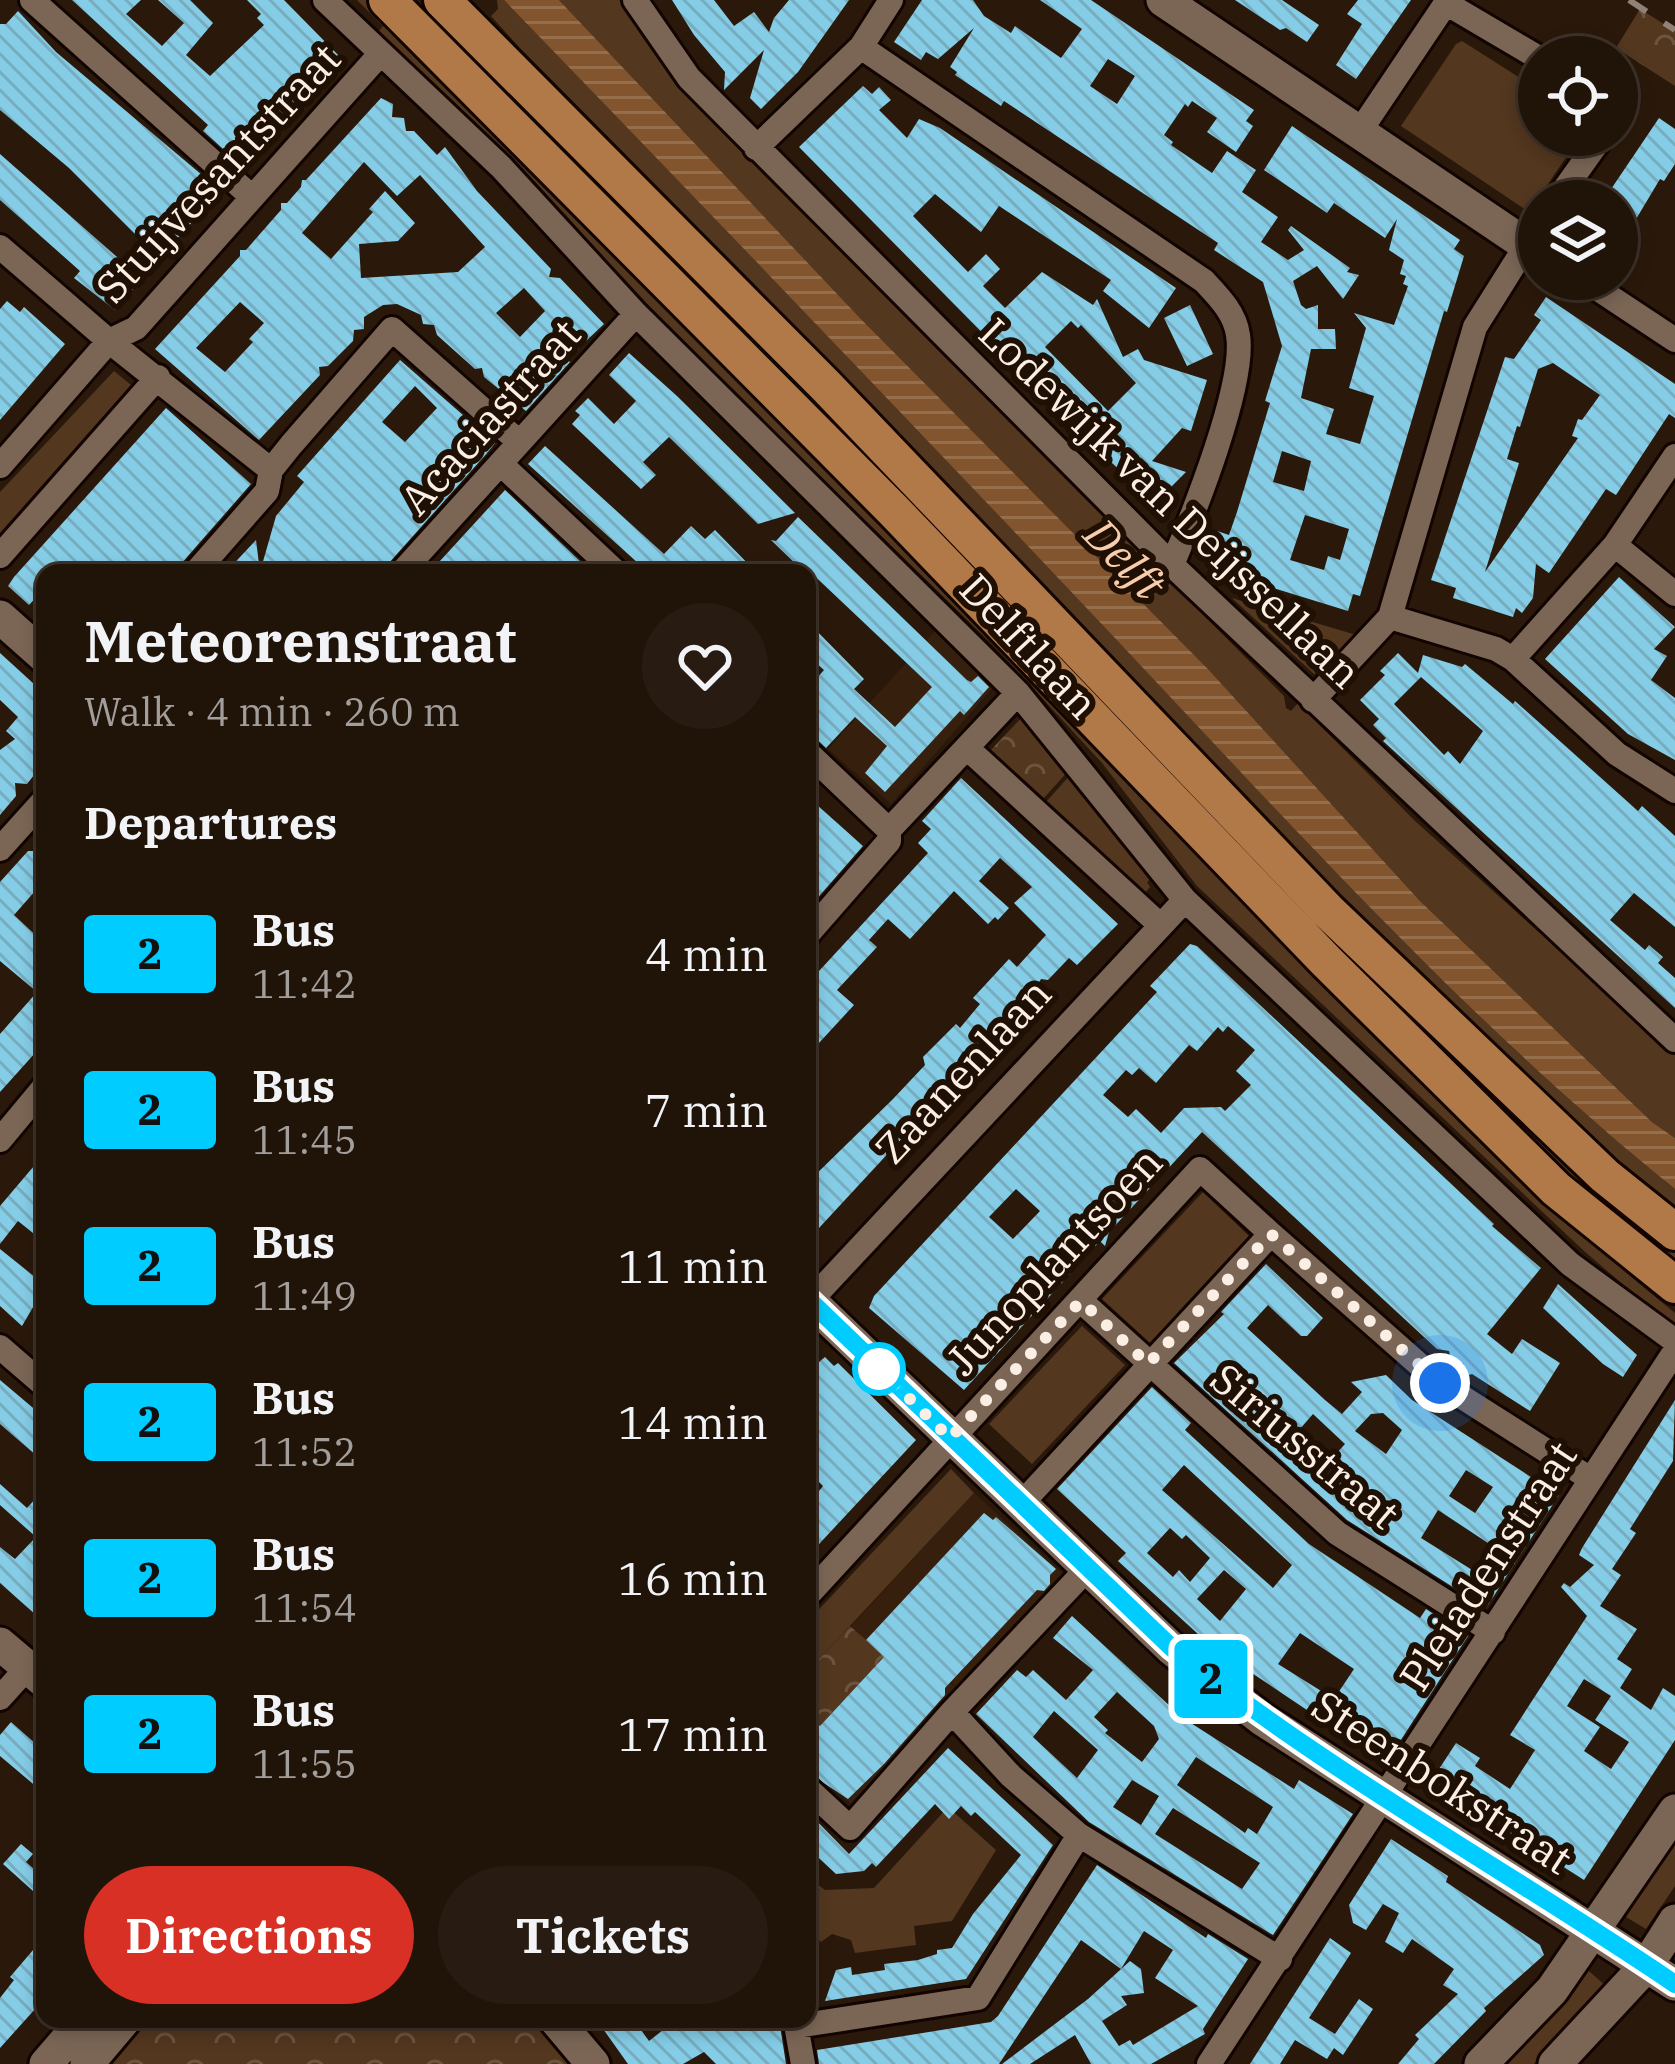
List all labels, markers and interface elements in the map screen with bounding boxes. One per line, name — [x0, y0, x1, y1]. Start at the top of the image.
street label: Stuijvesantstraat — [83, 31, 352, 314]
map controls — [1518, 36, 1638, 300]
button: locate — [1518, 36, 1638, 156]
button: layers — [1518, 180, 1638, 300]
street label: Lodewijk van Deijssellaan — [968, 305, 1373, 700]
street label: Acaciastraat — [387, 307, 592, 526]
water label: Delft — [1072, 504, 1180, 613]
street label: Delftlaan — [948, 561, 1111, 730]
button: heart — [642, 603, 768, 729]
text: Meteorenstraat — [84, 604, 516, 678]
text: Walk · 4 min · 260 m — [84, 686, 460, 737]
text: Departures — [84, 793, 337, 851]
text: Bus — [252, 900, 335, 958]
text: 4 min — [645, 925, 768, 983]
text: 2 — [137, 926, 163, 981]
text: 11:42 — [252, 958, 357, 1009]
street label: Zaanenlaan — [863, 966, 1063, 1175]
text: Bus — [252, 1056, 335, 1114]
text: 7 min — [645, 1081, 768, 1139]
text: 2 — [137, 1082, 163, 1137]
text: 11:45 — [252, 1114, 357, 1165]
street label: Junoplantsoen — [934, 1135, 1173, 1386]
text: Bus — [252, 1212, 335, 1270]
text: 11 min — [618, 1237, 768, 1295]
text: 2 — [137, 1238, 163, 1293]
text: 11:49 — [252, 1270, 357, 1321]
unlabelled marker — [854, 1344, 904, 1394]
street label: Siriusstraat — [1200, 1351, 1411, 1541]
your location — [1410, 1353, 1470, 1413]
text: Bus — [252, 1368, 335, 1426]
text: 14 min — [618, 1393, 768, 1451]
text: 2 — [137, 1394, 163, 1449]
text: 11:52 — [252, 1426, 357, 1477]
street label: Pleiadenstraat — [1387, 1431, 1589, 1701]
text: Bus — [252, 1524, 335, 1582]
text: 16 min — [618, 1549, 768, 1607]
text: 2 — [137, 1550, 163, 1605]
text: 11:54 — [252, 1582, 357, 1633]
line badge: 2 — [1172, 1640, 1250, 1718]
text: 2 — [1198, 1651, 1224, 1706]
street label: Steenbokstraat — [1302, 1677, 1583, 1886]
text: Bus — [252, 1680, 335, 1738]
text: 17 min — [618, 1705, 768, 1763]
text: 2 — [137, 1706, 163, 1761]
text: 11:55 — [252, 1738, 357, 1789]
button: Directions — [84, 1866, 414, 2004]
button: Tickets — [438, 1866, 768, 2004]

